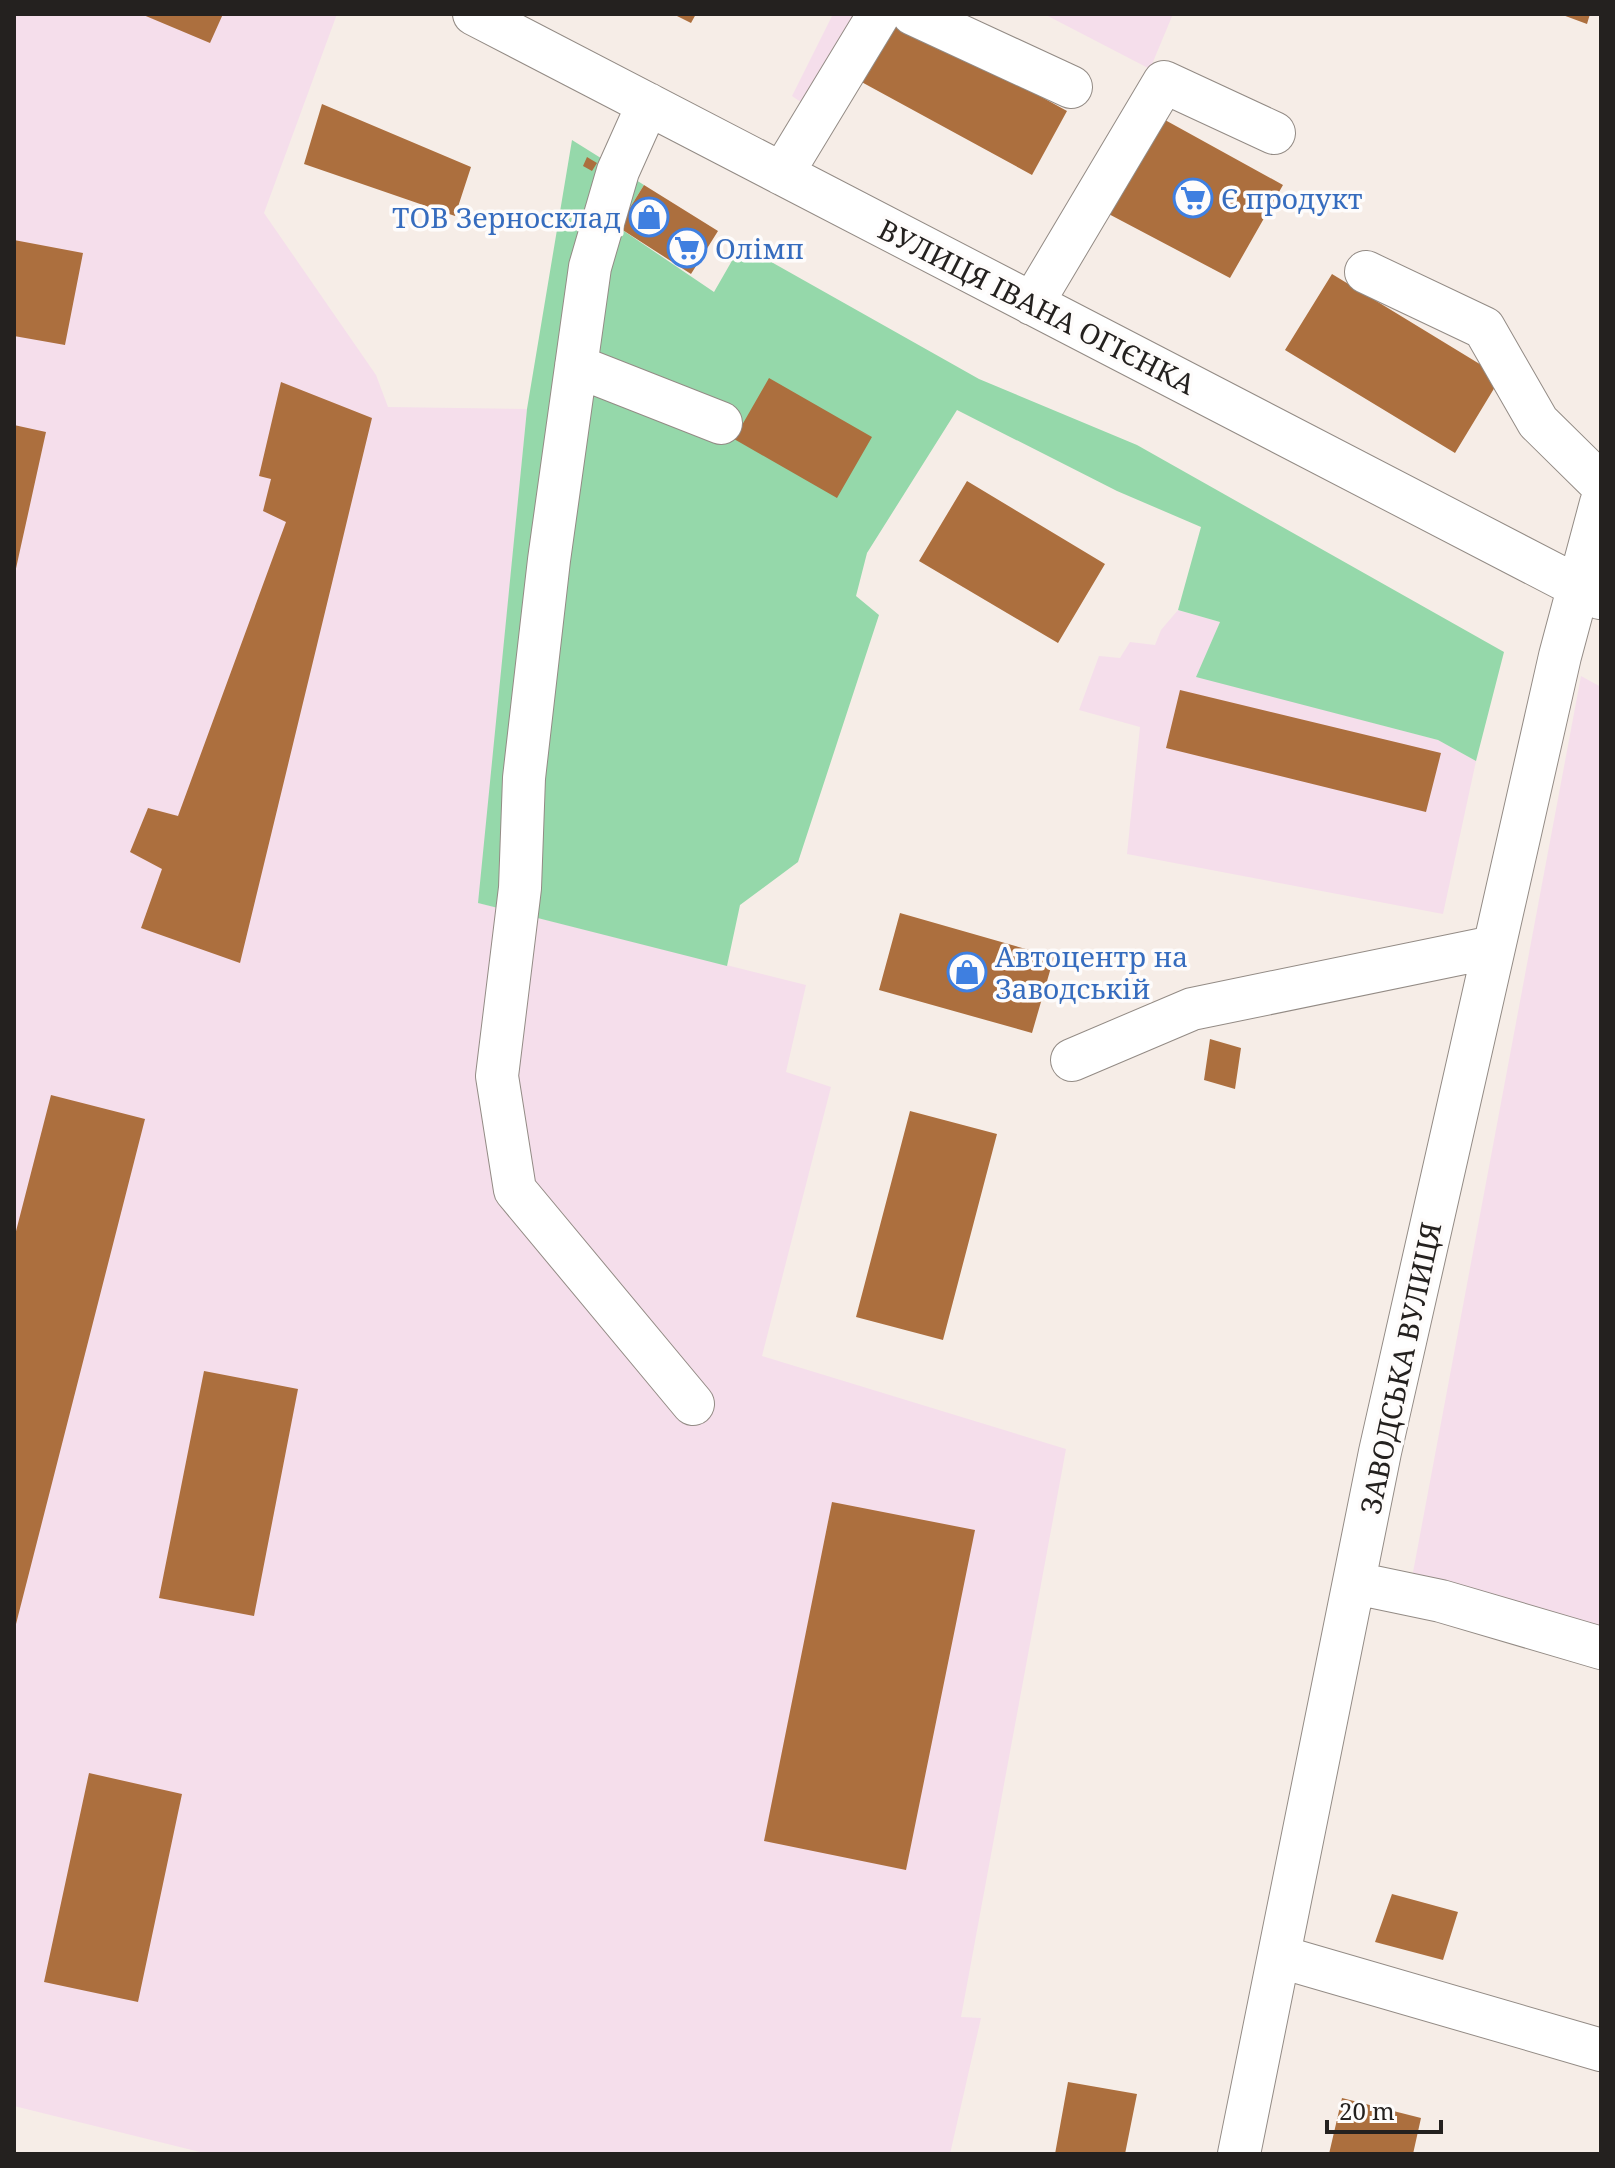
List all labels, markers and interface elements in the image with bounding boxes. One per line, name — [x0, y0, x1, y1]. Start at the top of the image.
supermarket icon: Є продукт — [1172, 177, 1214, 219]
place label: Є продукт — [1221, 179, 1363, 217]
shop icon: ТОВ Зерносклад — [628, 196, 670, 238]
place label: ТОВ Зерносклад — [392, 198, 621, 236]
street label: ВУЛИЦЯ ІВАНА ОГІЄНКА — [872, 209, 1202, 403]
supermarket icon: Олімп — [666, 227, 708, 269]
place label: Олімп — [715, 229, 804, 267]
place label: Автоцентр на Заводській — [995, 937, 1188, 1007]
shop icon: Автоцентр на Заводській — [946, 951, 988, 993]
street label: ЗАВОДСЬКА ВУЛИЦЯ — [1350, 1219, 1450, 1517]
scale bar — [1327, 2084, 1441, 2134]
text: 20 m — [1339, 2094, 1395, 2127]

